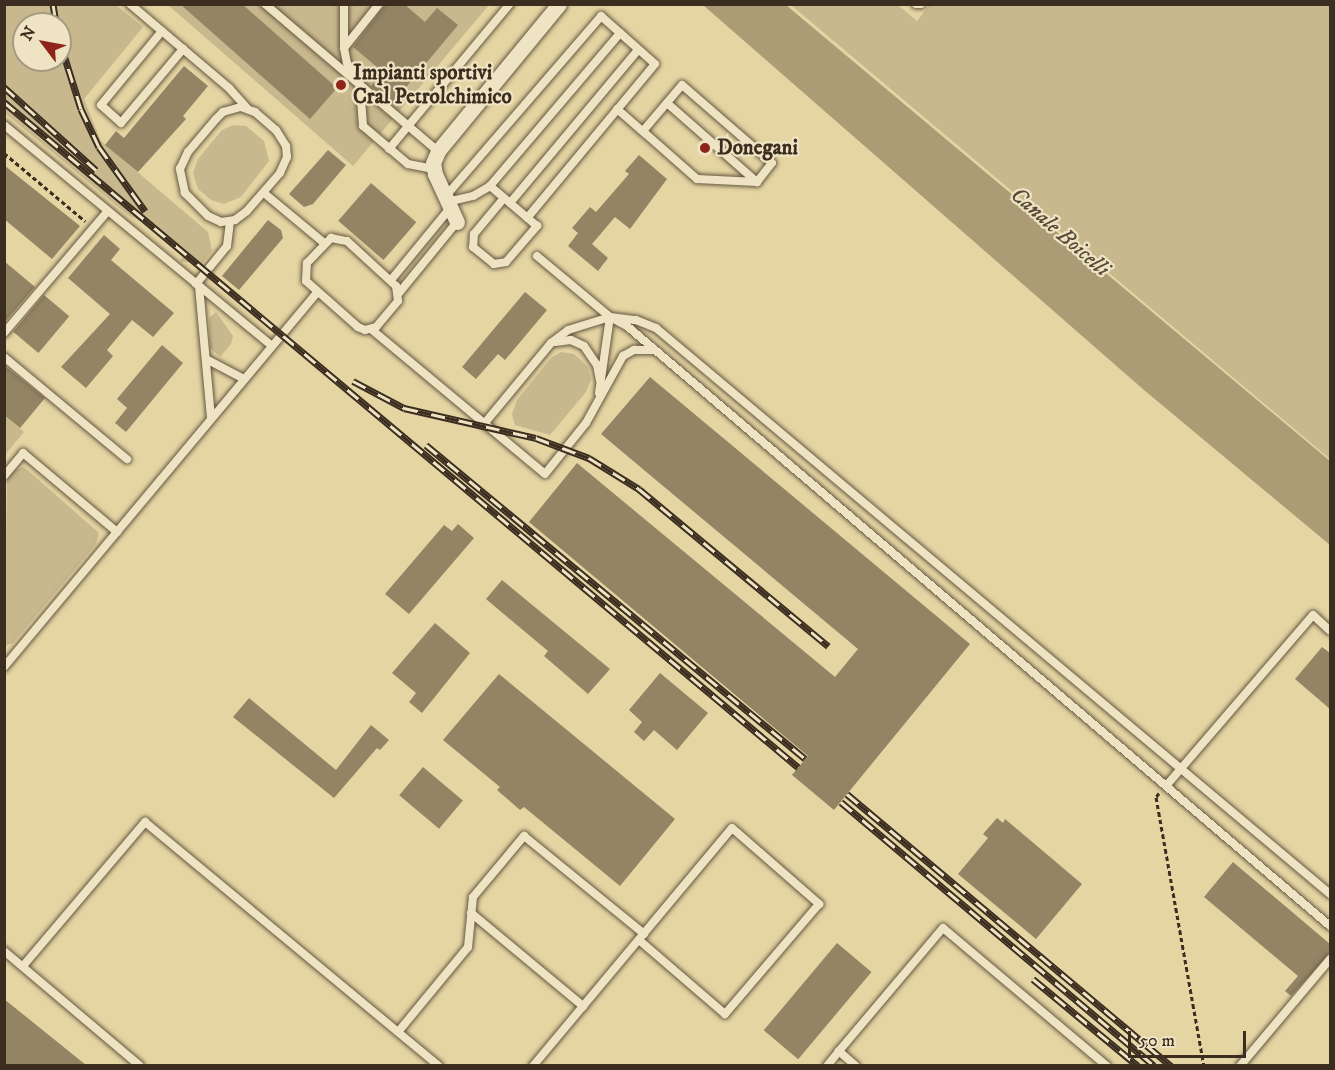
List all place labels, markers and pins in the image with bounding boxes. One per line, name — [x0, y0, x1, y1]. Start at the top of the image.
place label: Impianti sportivi Cral Petrolchimico — [353, 60, 512, 110]
marker: Impianti sportivi Cral Petrolchimico — [334, 78, 348, 92]
place label: Donegani — [717, 135, 798, 161]
marker: Donegani — [698, 141, 712, 155]

